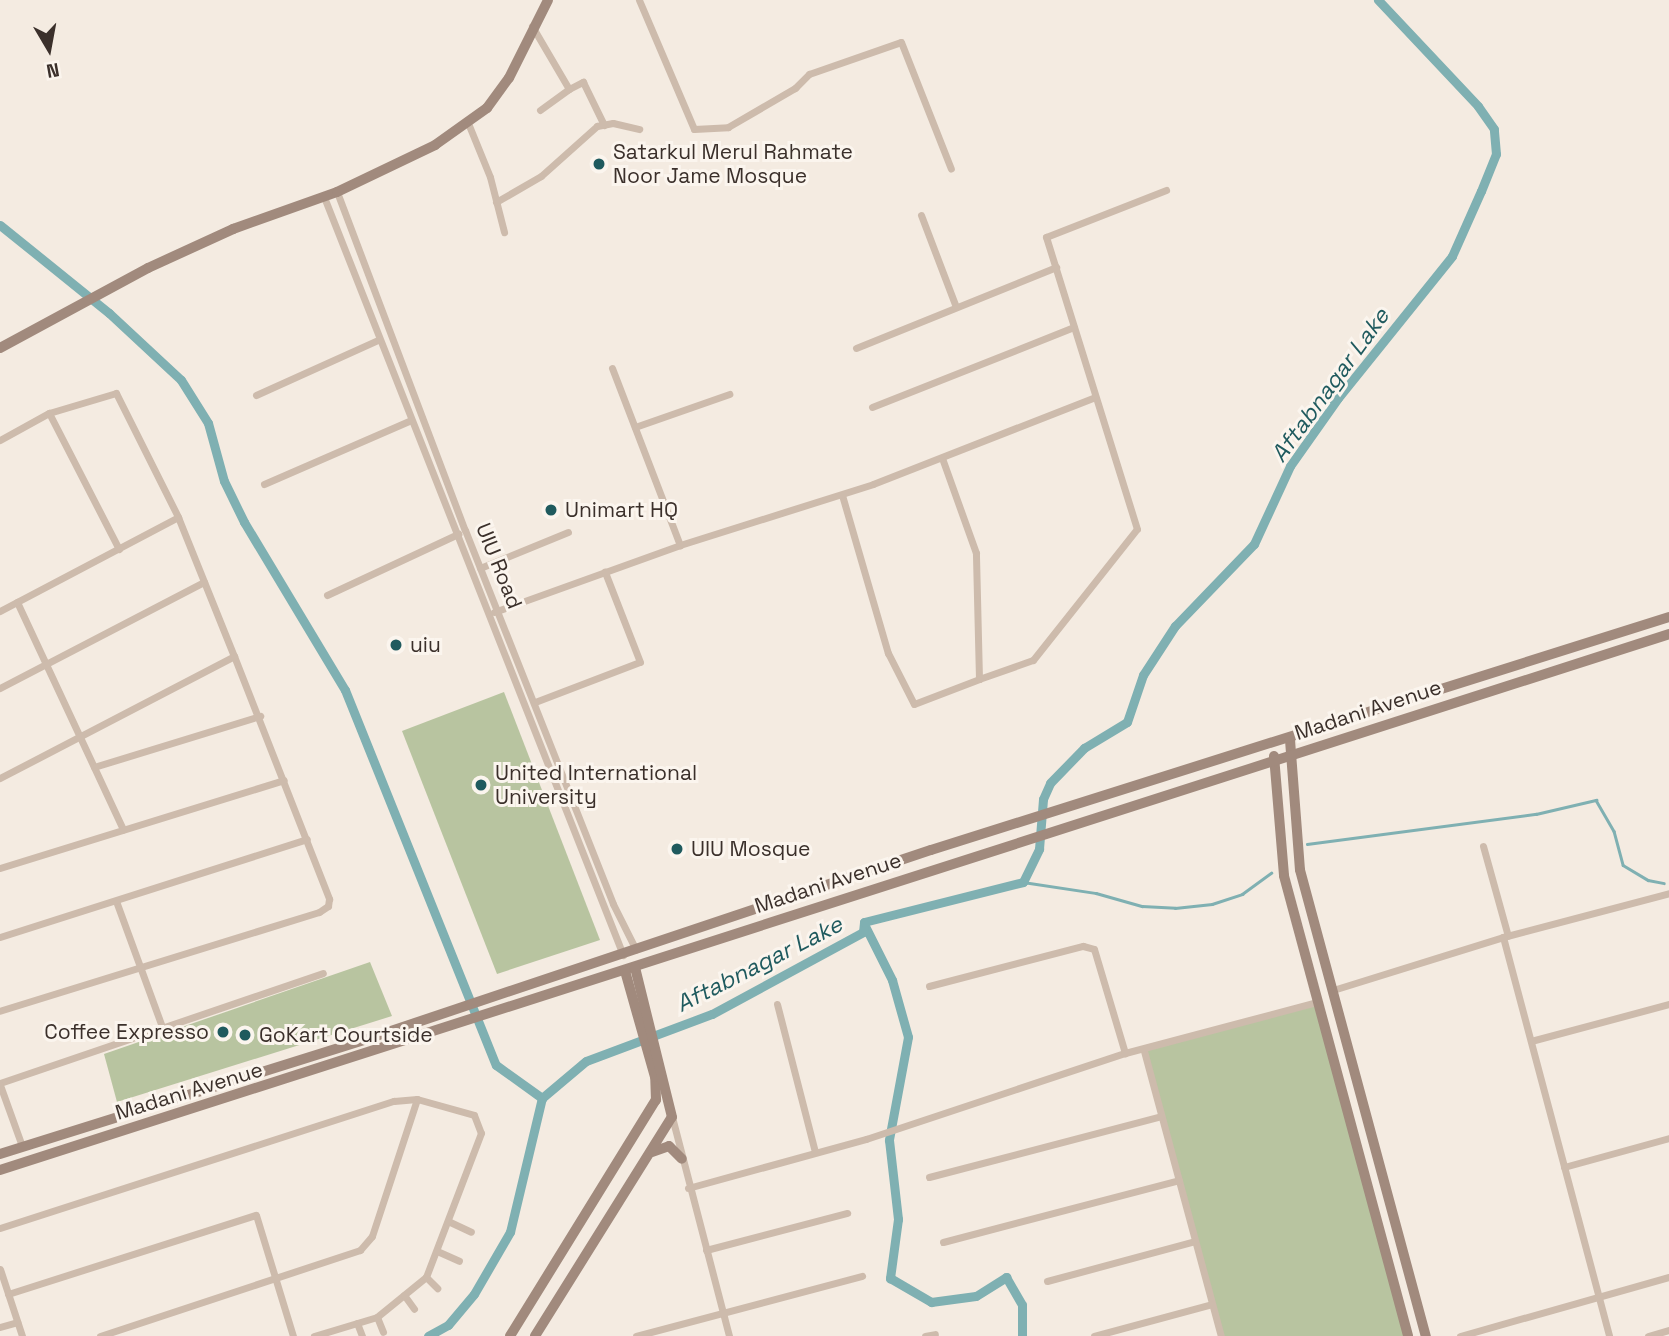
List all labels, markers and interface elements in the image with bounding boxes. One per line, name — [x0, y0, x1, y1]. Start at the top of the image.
north arrow — [14, 14, 84, 84]
text: N — [44, 57, 61, 84]
place label: Satarkul Merul Rahmate Noor Jame Mosque — [613, 139, 853, 189]
marker: Satarkul Merul Rahmate Noor Jame Mosque — [591, 156, 607, 172]
water label: Aftabnagar Lake — [1265, 303, 1395, 467]
place label: Unimart HQ — [565, 497, 678, 523]
marker: Unimart HQ — [543, 502, 559, 518]
street label: UIU Road — [470, 520, 528, 612]
place label: uiu — [410, 632, 441, 658]
marker: uiu — [388, 637, 404, 653]
street label: Madani Avenue — [1291, 674, 1445, 746]
place label: United International University — [495, 760, 697, 810]
marker: United International University — [473, 777, 489, 793]
place label: UIU Mosque — [691, 836, 811, 862]
marker: UIU Mosque — [669, 841, 685, 857]
street label: Madani Avenue — [751, 847, 905, 919]
water label: Aftabnagar Lake — [671, 910, 847, 1018]
place label: Coffee Expresso — [44, 1019, 209, 1045]
place label: GoKart Courtside — [259, 1022, 433, 1048]
marker: Coffee Expresso — [215, 1024, 231, 1040]
marker: GoKart Courtside — [237, 1027, 253, 1043]
street label: Madani Avenue — [112, 1057, 266, 1125]

